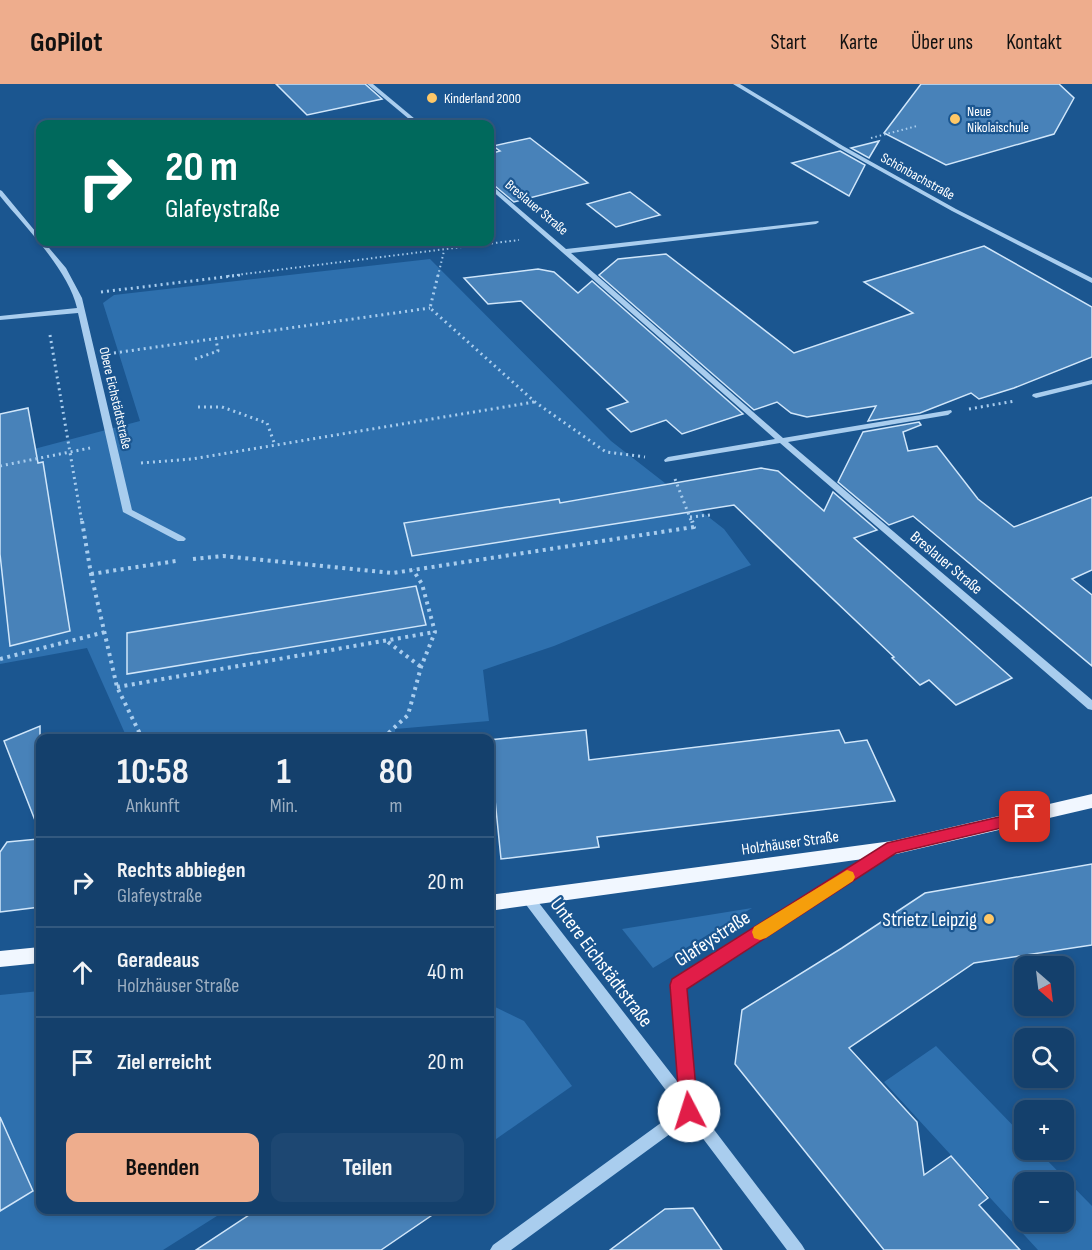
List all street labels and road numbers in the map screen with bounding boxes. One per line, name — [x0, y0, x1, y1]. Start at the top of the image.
street label: Schönbachstraße — [878, 149, 958, 204]
street label: Breslauer Straße — [502, 176, 572, 239]
street label: Obere Eichstädtstraße — [95, 345, 136, 451]
street label: Breslauer Straße — [906, 527, 986, 599]
street label: Holzhäuser Straße — [740, 827, 840, 860]
street label: Untere Eichstädtstraße — [545, 893, 658, 1032]
street label: Glafeystraße — [670, 906, 755, 972]

